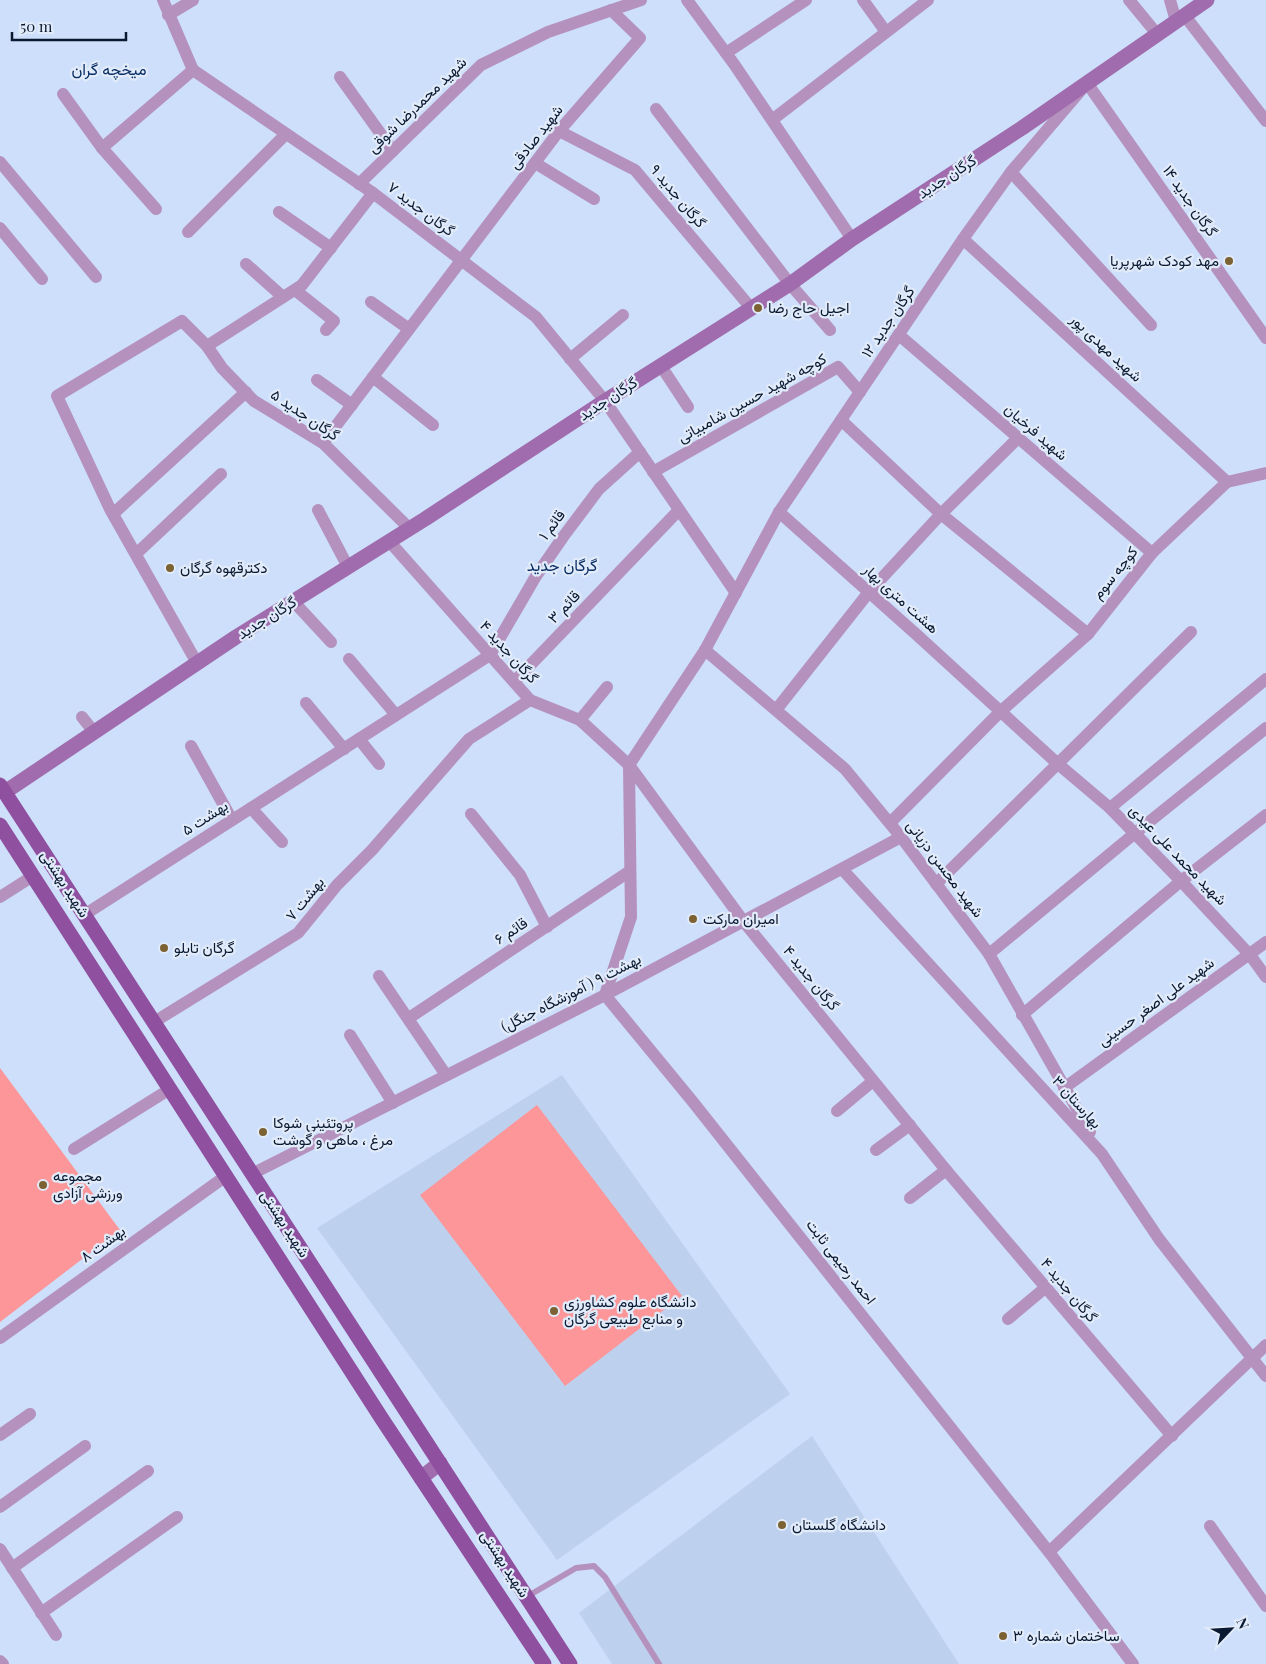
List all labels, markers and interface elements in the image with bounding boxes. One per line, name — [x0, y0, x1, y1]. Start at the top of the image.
scale bar — [12, 10, 126, 42]
text: 50 m — [20, 16, 53, 36]
street label: شهید محمدرضا شوقی — [362, 52, 471, 158]
district label: میخچه گران — [71, 58, 147, 81]
street label: شهید صادقی — [504, 100, 568, 173]
street label: گرگان جدید — [913, 150, 980, 203]
street label: گرگان جدید ۹ — [646, 159, 711, 232]
street label: گرگان جدید ۱۴ — [1159, 161, 1223, 240]
street label: گرگان جدید ۷ — [384, 177, 459, 240]
place label: مهد کودک شهرپریا — [1110, 250, 1219, 271]
marker: مهد کودک شهرپریا — [1223, 255, 1235, 267]
street label: گرگان جدید ۱۲ — [856, 282, 919, 361]
place label: اجیل حاج رضا — [768, 297, 849, 319]
marker: اجیل حاج رضا — [752, 302, 764, 314]
street label: شهید مهدی پور — [1065, 308, 1147, 387]
street label: کوچه شهید حسین شامبیاتی — [674, 348, 830, 447]
street label: گرگان جدید — [574, 372, 641, 425]
street label: گرگان جدید ۵ — [267, 384, 344, 445]
street label: شهید فرخیان — [1001, 398, 1073, 464]
street label: ۱ قائم — [533, 505, 570, 544]
street label: کوچه سوم — [1087, 542, 1143, 604]
district label: گرگان جدید — [527, 554, 597, 576]
place label: دکترقهوه گرگان — [180, 557, 267, 577]
street label: هشت متری بهار — [858, 558, 944, 638]
marker: دکترقهوه گرگان — [164, 562, 176, 574]
street label: ۳ قائم — [543, 585, 585, 628]
street label: گرگان جدید — [233, 591, 300, 643]
street label: گرگان جدید ۴ — [476, 615, 544, 687]
street label: بهشت ۵ — [178, 795, 231, 839]
street label: شهید محمد علی عیدی — [1125, 800, 1232, 910]
street label: شهید محسن دزیانی — [902, 816, 989, 922]
street label: شهید بهشتی — [36, 846, 95, 922]
street label: بهشت ۷ — [280, 872, 328, 925]
place label: امیران مارکت — [703, 908, 779, 928]
street label: قائم ۶ — [490, 912, 532, 949]
marker: امیران مارکت — [687, 913, 699, 925]
place label: گرگان تابلو — [174, 937, 235, 957]
street label: گرگان جدید ۴ — [779, 941, 844, 1014]
marker: گرگان تابلو — [158, 942, 170, 954]
street label: بهشت ۹ ( آموزشگاه جنگل) — [497, 948, 644, 1036]
street label: شهید علی اصغر حسینی — [1093, 952, 1218, 1051]
street label: بهارستان ۳ — [1049, 1070, 1107, 1132]
place label: پروتئینی شوکا مرغ‌ ، ماهی و گوشت — [273, 1112, 393, 1151]
marker: پروتئینی شوکا مرغ‌ ، ماهی و گوشت — [257, 1126, 269, 1138]
place label: مجموعه ورزشی آزادی — [53, 1165, 123, 1203]
marker: مجموعه ورزشی آزادی — [37, 1179, 49, 1191]
street label: شهید بهشتی — [256, 1186, 315, 1262]
street label: احمد رحیمی ثابت — [801, 1215, 881, 1309]
street label: ۸ بهشت — [76, 1220, 129, 1266]
street label: گرگان جدید ۴ — [1037, 1253, 1103, 1326]
place label: دانشگاه علوم کشاورزی و منابع طبیعی گرگان — [564, 1291, 696, 1330]
marker: دانشگاه علوم کشاورزی و منابع طبیعی گرگان — [548, 1305, 560, 1317]
place label: دانشگاه گلستان — [792, 1514, 886, 1534]
marker: دانشگاه گلستان — [776, 1519, 788, 1531]
street label: شهید بهشتی — [476, 1526, 535, 1602]
north arrow — [1206, 1604, 1256, 1654]
text: N — [1232, 1615, 1254, 1632]
place label: ساختمان شماره ۳ — [1013, 1625, 1120, 1645]
marker: ساختمان شماره ۳ — [997, 1630, 1009, 1642]

